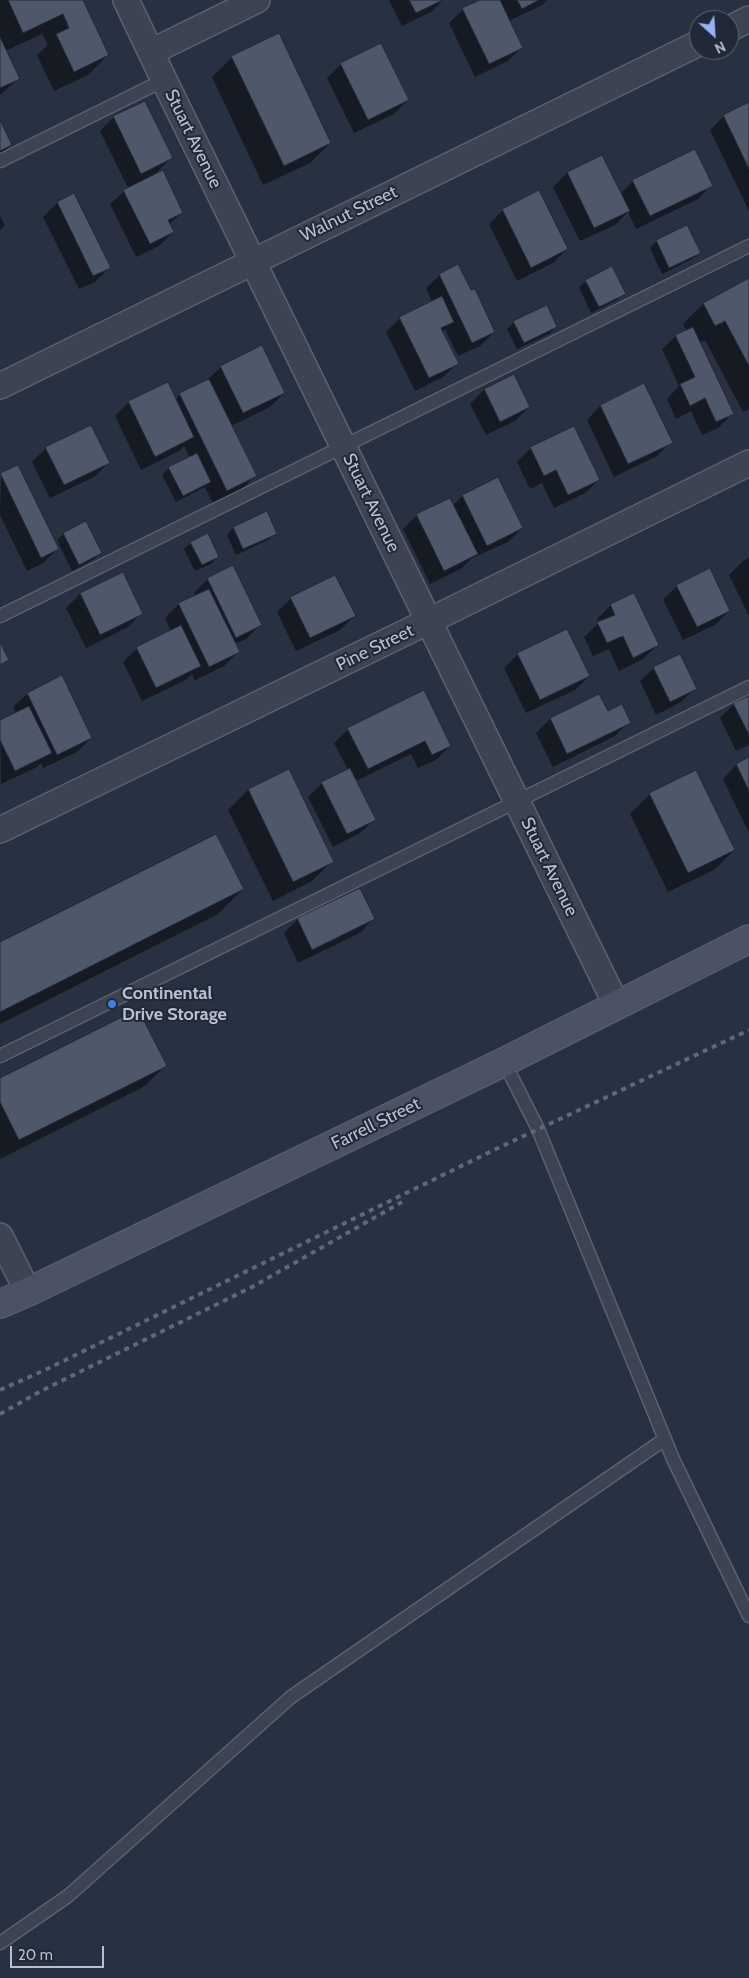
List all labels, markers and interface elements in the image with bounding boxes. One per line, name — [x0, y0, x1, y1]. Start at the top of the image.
north arrow — [689, 10, 739, 60]
text: N — [712, 37, 729, 58]
street label: Stuart Avenue — [160, 86, 226, 192]
street label: Walnut Street — [297, 181, 401, 247]
street label: Stuart Avenue — [338, 450, 404, 556]
street label: Pine Street — [333, 620, 417, 676]
street label: Stuart Avenue — [516, 814, 582, 920]
place label: Continental Drive Storage — [122, 983, 227, 1026]
marker: Continental Drive Storage — [106, 998, 118, 1010]
street label: Farrell Street — [328, 1093, 424, 1155]
scale bar — [12, 1936, 106, 1968]
text: 20 m — [18, 1946, 53, 1964]

